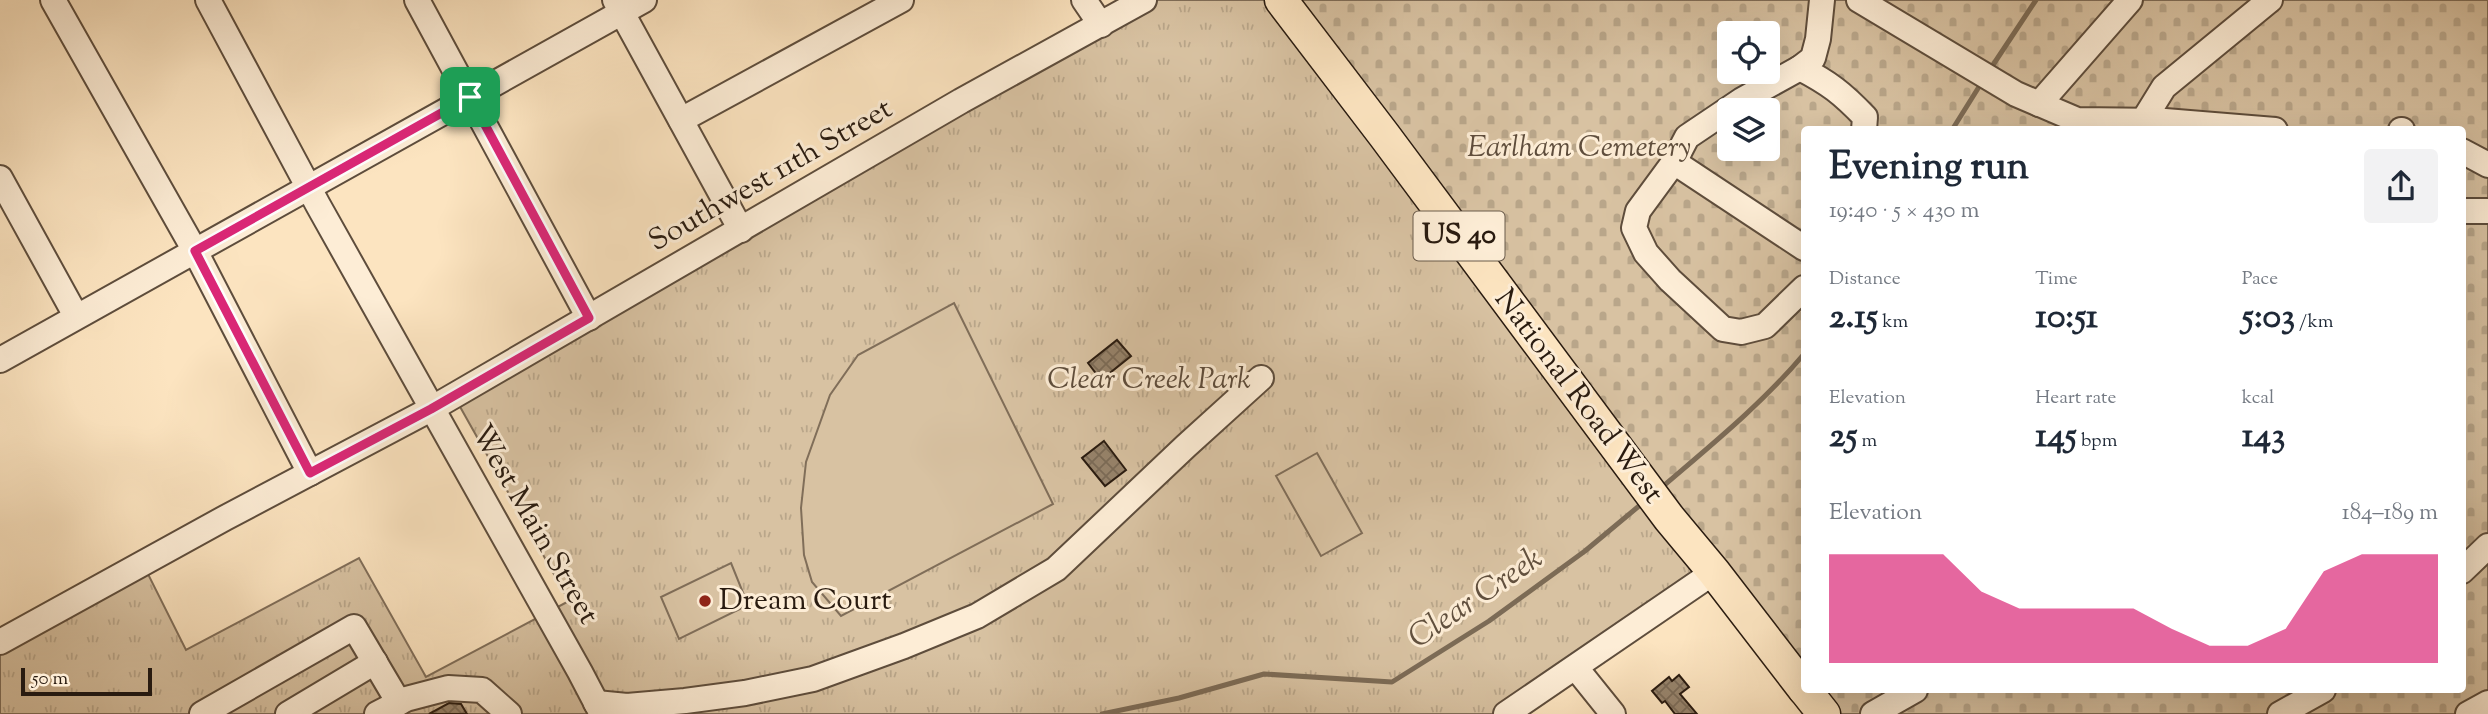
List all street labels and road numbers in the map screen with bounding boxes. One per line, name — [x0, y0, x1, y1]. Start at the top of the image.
street label: Southwest 11th Street — [641, 89, 901, 263]
road number: US 40 — [1414, 212, 1504, 260]
street label: National Road West — [1483, 281, 1673, 513]
street label: West Main Street — [459, 417, 609, 633]

